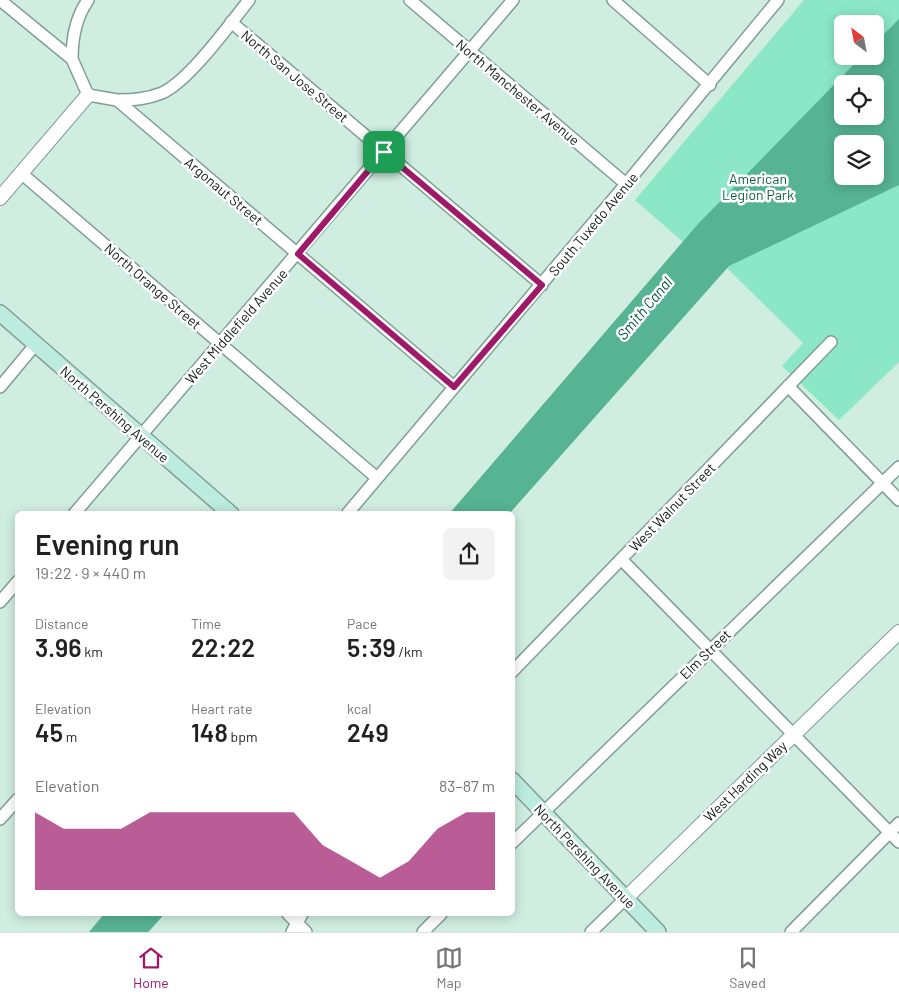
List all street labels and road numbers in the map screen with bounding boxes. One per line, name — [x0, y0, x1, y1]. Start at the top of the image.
street label: North San Jose Street — [238, 26, 352, 126]
street label: North Manchester Avenue — [453, 35, 583, 149]
street label: Argonaut Street — [181, 153, 267, 229]
street label: South Tuxedo Avenue — [545, 169, 641, 279]
street label: North Orange Street — [101, 239, 205, 333]
street label: West Middlefield Avenue — [181, 265, 291, 387]
street label: North Pershing Avenue — [57, 362, 173, 466]
street label: West Walnut Street — [625, 459, 719, 555]
street label: Elm Street — [676, 626, 734, 682]
street label: West Harding Way — [700, 737, 791, 825]
street label: North Pershing Avenue — [531, 800, 639, 912]

